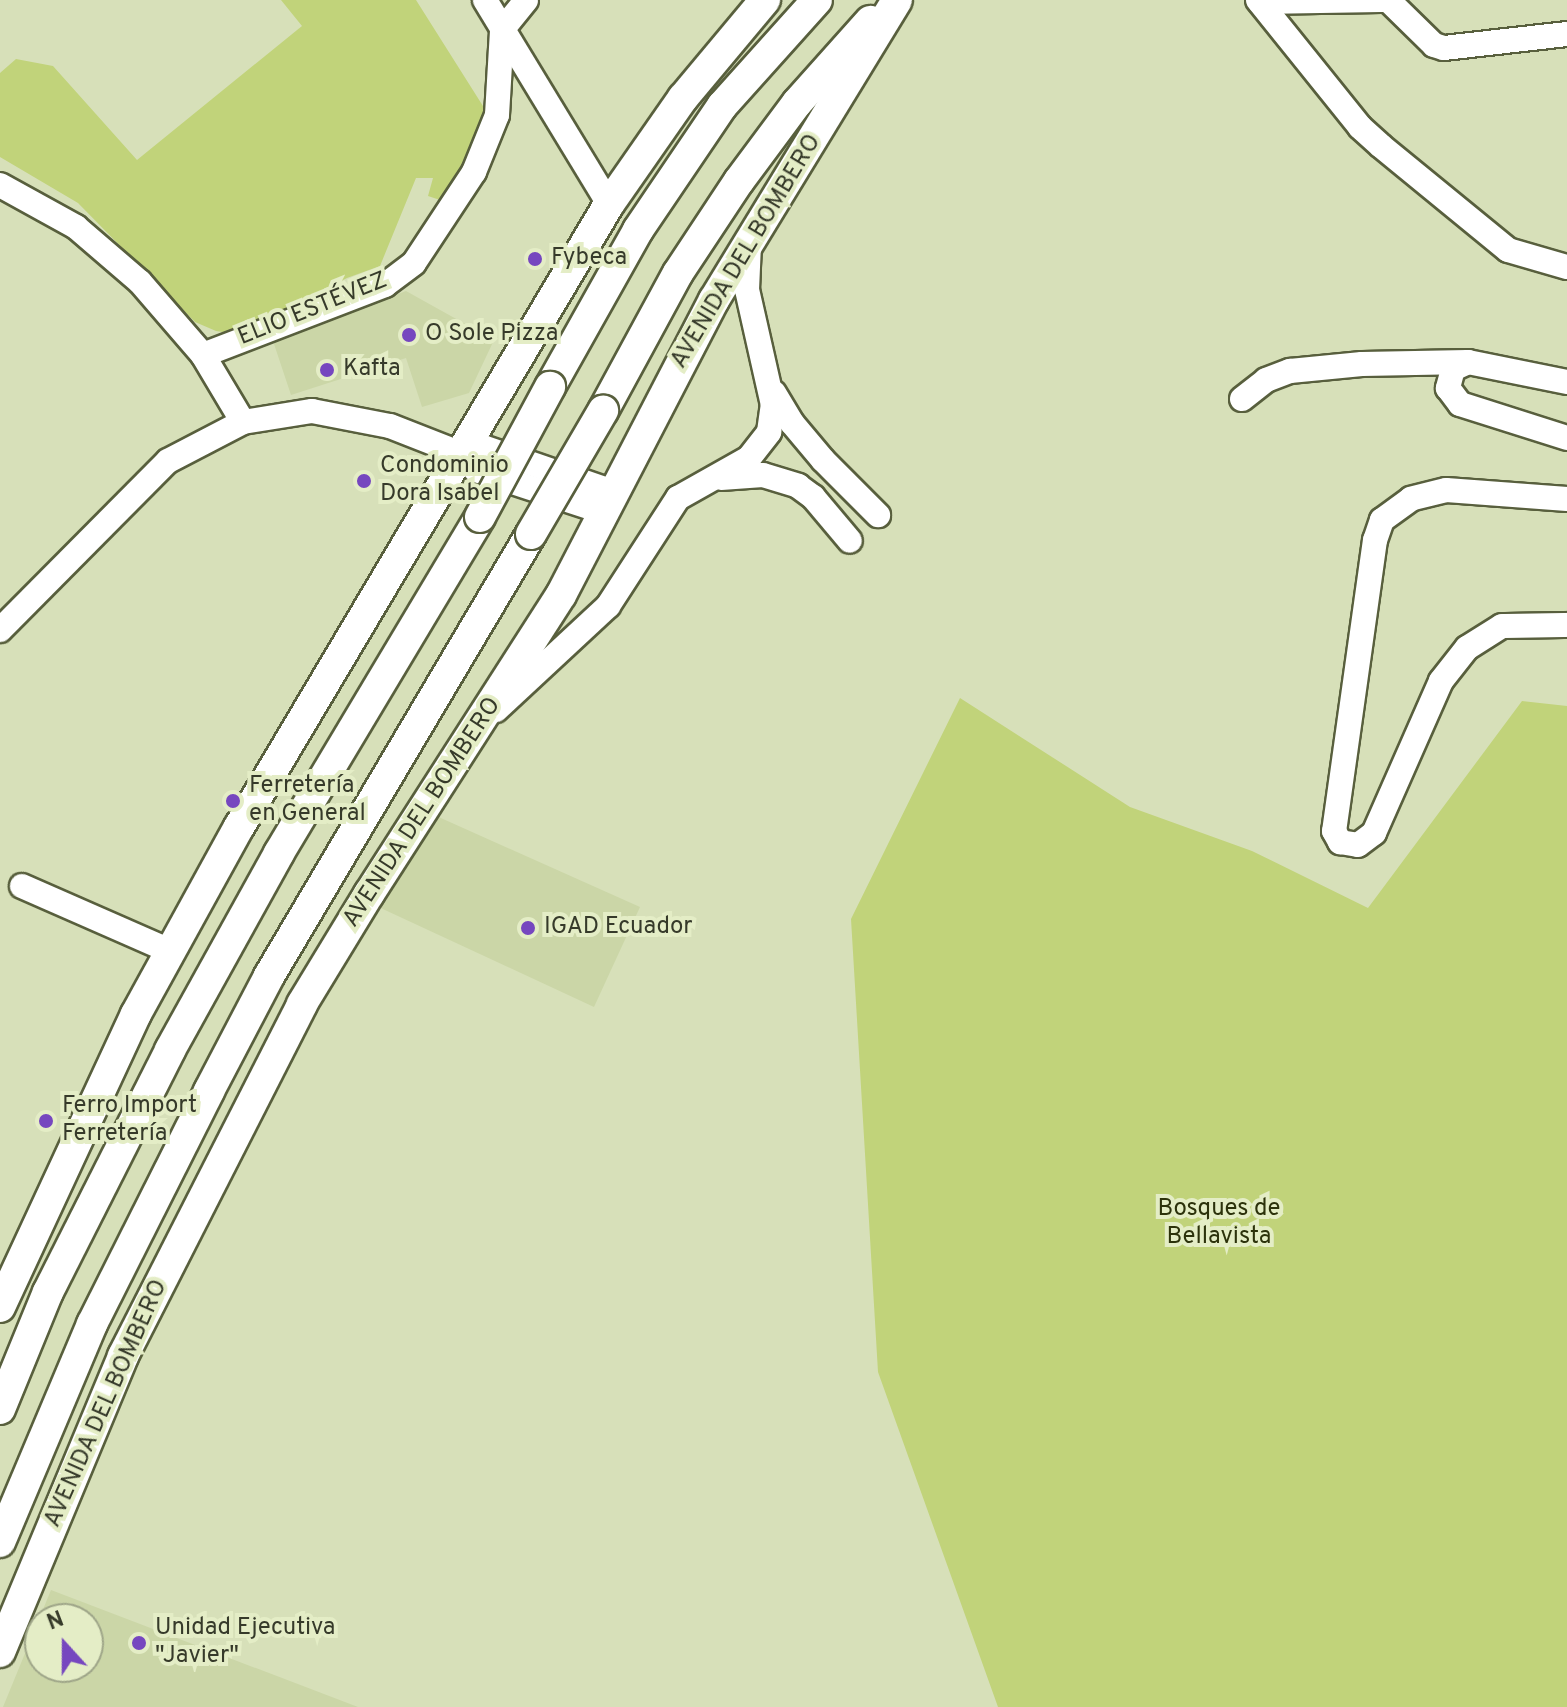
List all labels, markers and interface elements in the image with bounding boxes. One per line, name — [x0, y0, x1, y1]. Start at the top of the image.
street label: AVENIDA DEL BOMBERO — [665, 129, 829, 375]
place label: Fybeca — [551, 245, 627, 273]
marker: Fybeca — [526, 250, 544, 268]
street label: ELIO ESTÉVEZ — [234, 267, 392, 353]
place label: O Sole Pizza — [425, 321, 558, 349]
marker: O Sole Pizza — [400, 326, 418, 344]
place label: Kafta — [343, 356, 401, 384]
marker: Kafta — [318, 361, 336, 379]
place label: Condominio Dora Isabel — [380, 453, 509, 509]
marker: Condominio Dora Isabel — [355, 472, 373, 490]
street label: AVENIDA DEL BOMBERO — [338, 692, 508, 934]
place label: Ferretería en General — [249, 773, 366, 829]
marker: Ferretería en General — [224, 792, 242, 810]
place label: IGAD Ecuador — [544, 914, 693, 942]
marker: IGAD Ecuador — [519, 919, 537, 937]
place label: Ferro Import Ferretería — [62, 1093, 197, 1149]
marker: Ferro Import Ferretería — [37, 1112, 55, 1130]
park label: Bosques de Bellavista — [1158, 1196, 1280, 1252]
street label: AVENIDA DEL BOMBERO — [39, 1275, 175, 1533]
north arrow — [24, 1603, 104, 1683]
text: N — [44, 1607, 68, 1637]
place label: Unidad Ejecutiva "Javier" — [155, 1615, 335, 1671]
marker: Unidad Ejecutiva "Javier" — [130, 1634, 148, 1652]

